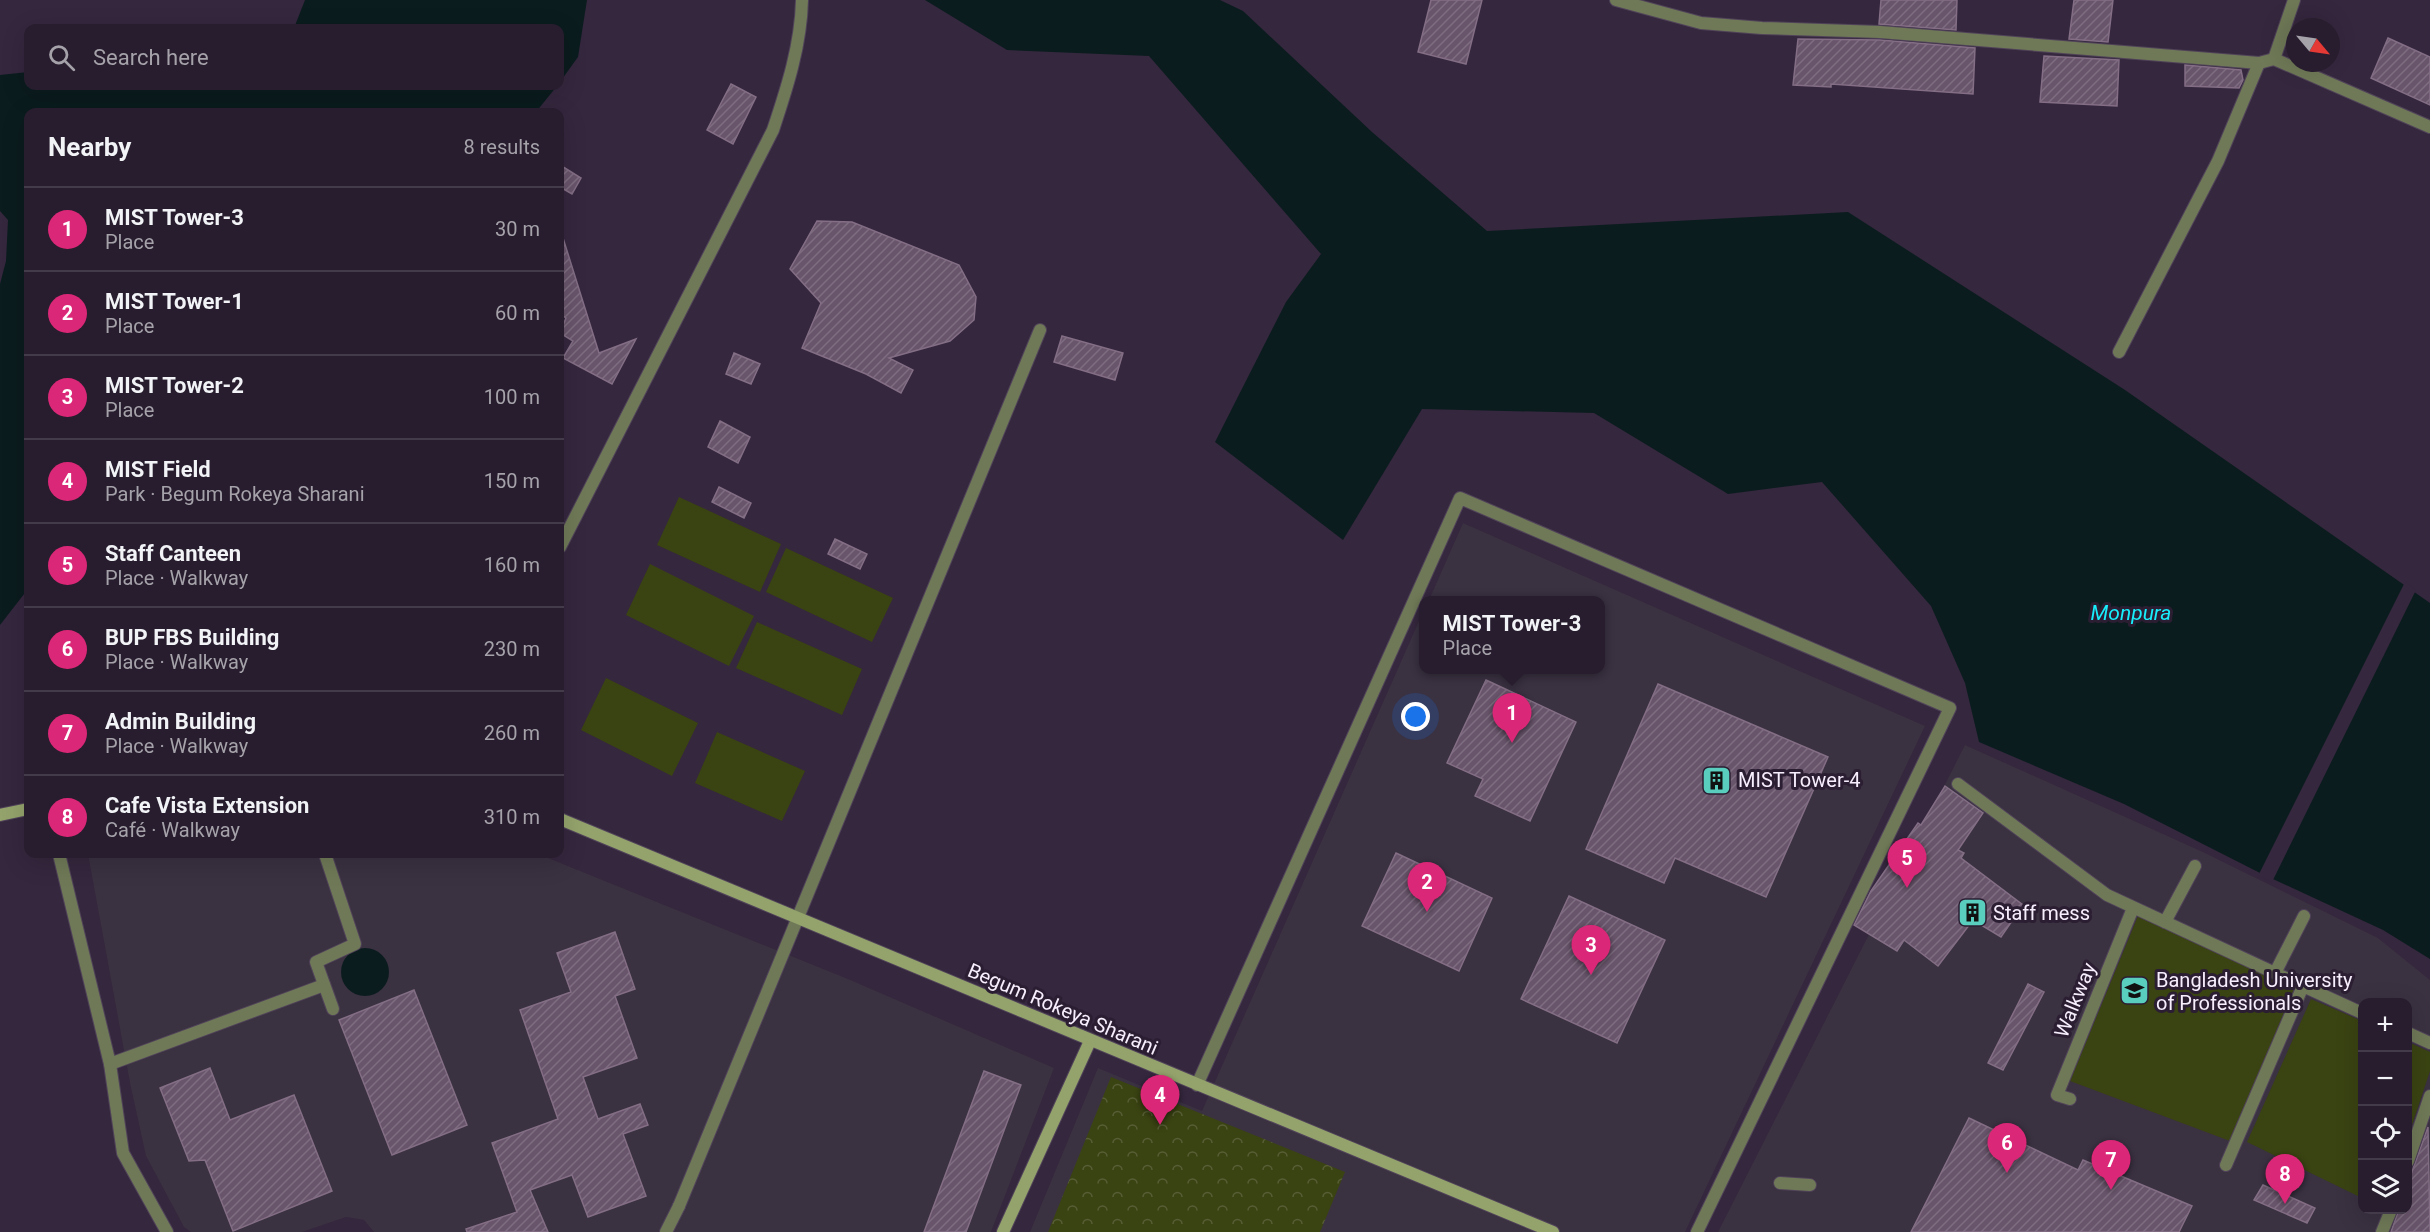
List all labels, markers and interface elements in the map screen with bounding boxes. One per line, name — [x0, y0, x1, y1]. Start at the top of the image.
north arrow — [2286, 18, 2340, 72]
search box — [24, 24, 564, 90]
icon: search — [45, 41, 78, 74]
text: Search here — [93, 45, 209, 70]
text: Nearby — [48, 132, 131, 162]
text: 8 results — [464, 135, 540, 159]
text: MIST Tower-3 — [105, 205, 244, 230]
text: 1 — [62, 217, 73, 241]
text: 30 m — [495, 217, 540, 241]
text: Place — [105, 230, 154, 254]
text: MIST Tower-1 — [105, 289, 244, 314]
text: 2 — [62, 301, 73, 325]
text: 60 m — [495, 301, 540, 325]
text: Place — [105, 314, 154, 338]
text: MIST Tower-2 — [105, 373, 244, 398]
text: 3 — [62, 385, 73, 409]
text: 100 m — [484, 385, 540, 409]
text: Place — [105, 398, 154, 422]
text: MIST Field — [105, 457, 211, 482]
text: 4 — [62, 469, 73, 493]
text: 150 m — [484, 469, 540, 493]
text: Park · Begum Rokeya Sharani — [105, 482, 365, 506]
text: Staff Canteen — [105, 541, 241, 566]
text: 5 — [62, 553, 73, 577]
text: 160 m — [484, 553, 540, 577]
text: Place · Walkway — [105, 566, 248, 590]
popup — [1419, 596, 1605, 674]
water label: Monpura — [2091, 601, 2171, 625]
text: MIST Tower-3 — [1443, 611, 1581, 636]
text: BUP FBS Building — [105, 625, 279, 650]
text: Place — [1443, 636, 1492, 660]
text: 6 — [62, 637, 73, 661]
text: 230 m — [484, 637, 540, 661]
text: Place · Walkway — [105, 650, 248, 674]
pin: 1 — [1492, 694, 1532, 743]
your location — [1401, 702, 1430, 731]
text: Admin Building — [105, 709, 256, 734]
text: 7 — [62, 721, 73, 745]
text: 260 m — [484, 721, 540, 745]
text: Place · Walkway — [105, 734, 248, 758]
building icon: MIST Tower-4 — [1701, 764, 1733, 796]
place label: MIST Tower-4 — [1738, 768, 1860, 792]
text: Cafe Vista Extension — [105, 793, 309, 818]
text: 8 — [62, 805, 73, 829]
text: 310 m — [484, 805, 540, 829]
text: Café · Walkway — [105, 818, 240, 842]
pin: 5 — [1888, 838, 1926, 888]
pin: 2 — [1408, 862, 1446, 912]
building icon: Staff mess — [1956, 897, 1988, 929]
place label: Staff mess — [1993, 901, 2090, 925]
pin: 3 — [1572, 926, 1610, 975]
street label: Begum Rokeya Sharani — [964, 958, 1162, 1060]
street label: Walkway — [2049, 959, 2101, 1041]
place label: Bangladesh University of Professionals — [2156, 968, 2353, 1015]
school or university icon: Bangladesh University of Professionals — [2119, 975, 2151, 1007]
map controls — [2358, 998, 2412, 1214]
button: + — [2358, 998, 2412, 1052]
button: − — [2358, 1052, 2412, 1106]
pin: 4 — [1140, 1076, 1180, 1125]
button: locate — [2358, 1106, 2412, 1160]
pin: 6 — [1988, 1124, 2026, 1173]
pin: 7 — [2092, 1140, 2130, 1190]
pin: 8 — [2266, 1154, 2304, 1204]
button: layers — [2358, 1160, 2412, 1214]

